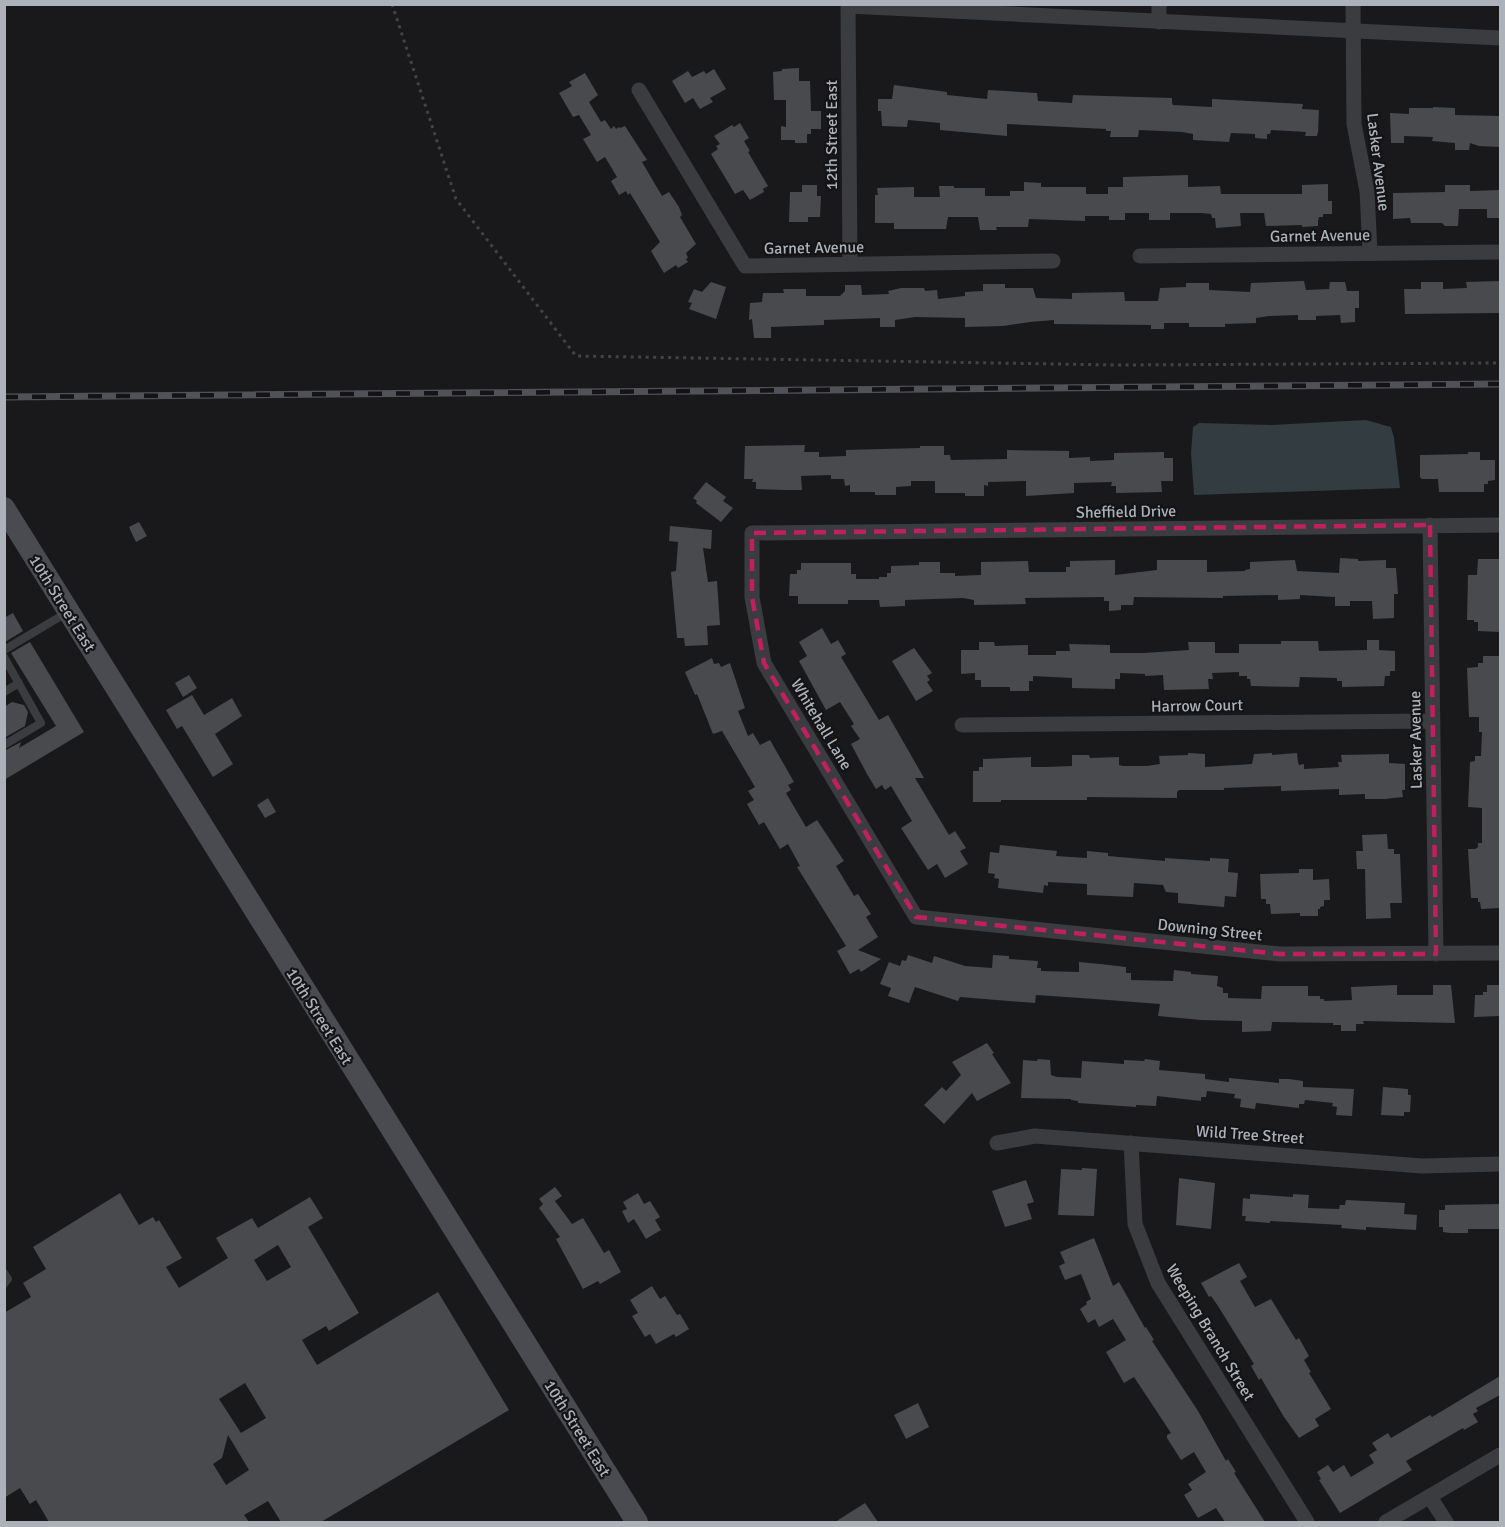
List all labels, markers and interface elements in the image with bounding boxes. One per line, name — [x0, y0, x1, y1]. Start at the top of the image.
street label: 12th Street East — [822, 80, 842, 190]
street label: Lasker Avenue — [1362, 112, 1394, 212]
street label: Garnet Avenue — [1270, 225, 1370, 247]
street label: Garnet Avenue — [764, 237, 864, 259]
street label: Sheffield Drive — [1076, 501, 1176, 523]
street label: 10th Street East — [25, 552, 100, 656]
street label: Whitehall Lane — [786, 675, 856, 774]
street label: Lasker Avenue — [1405, 691, 1427, 789]
street label: Harrow Court — [1151, 695, 1244, 717]
street label: Downing Street — [1156, 915, 1264, 945]
street label: 10th Street East — [282, 965, 357, 1069]
street label: Wild Tree Street — [1195, 1121, 1305, 1149]
street label: Weeping Branch Street — [1161, 1260, 1259, 1405]
street label: 10th Street East — [540, 1377, 615, 1481]

